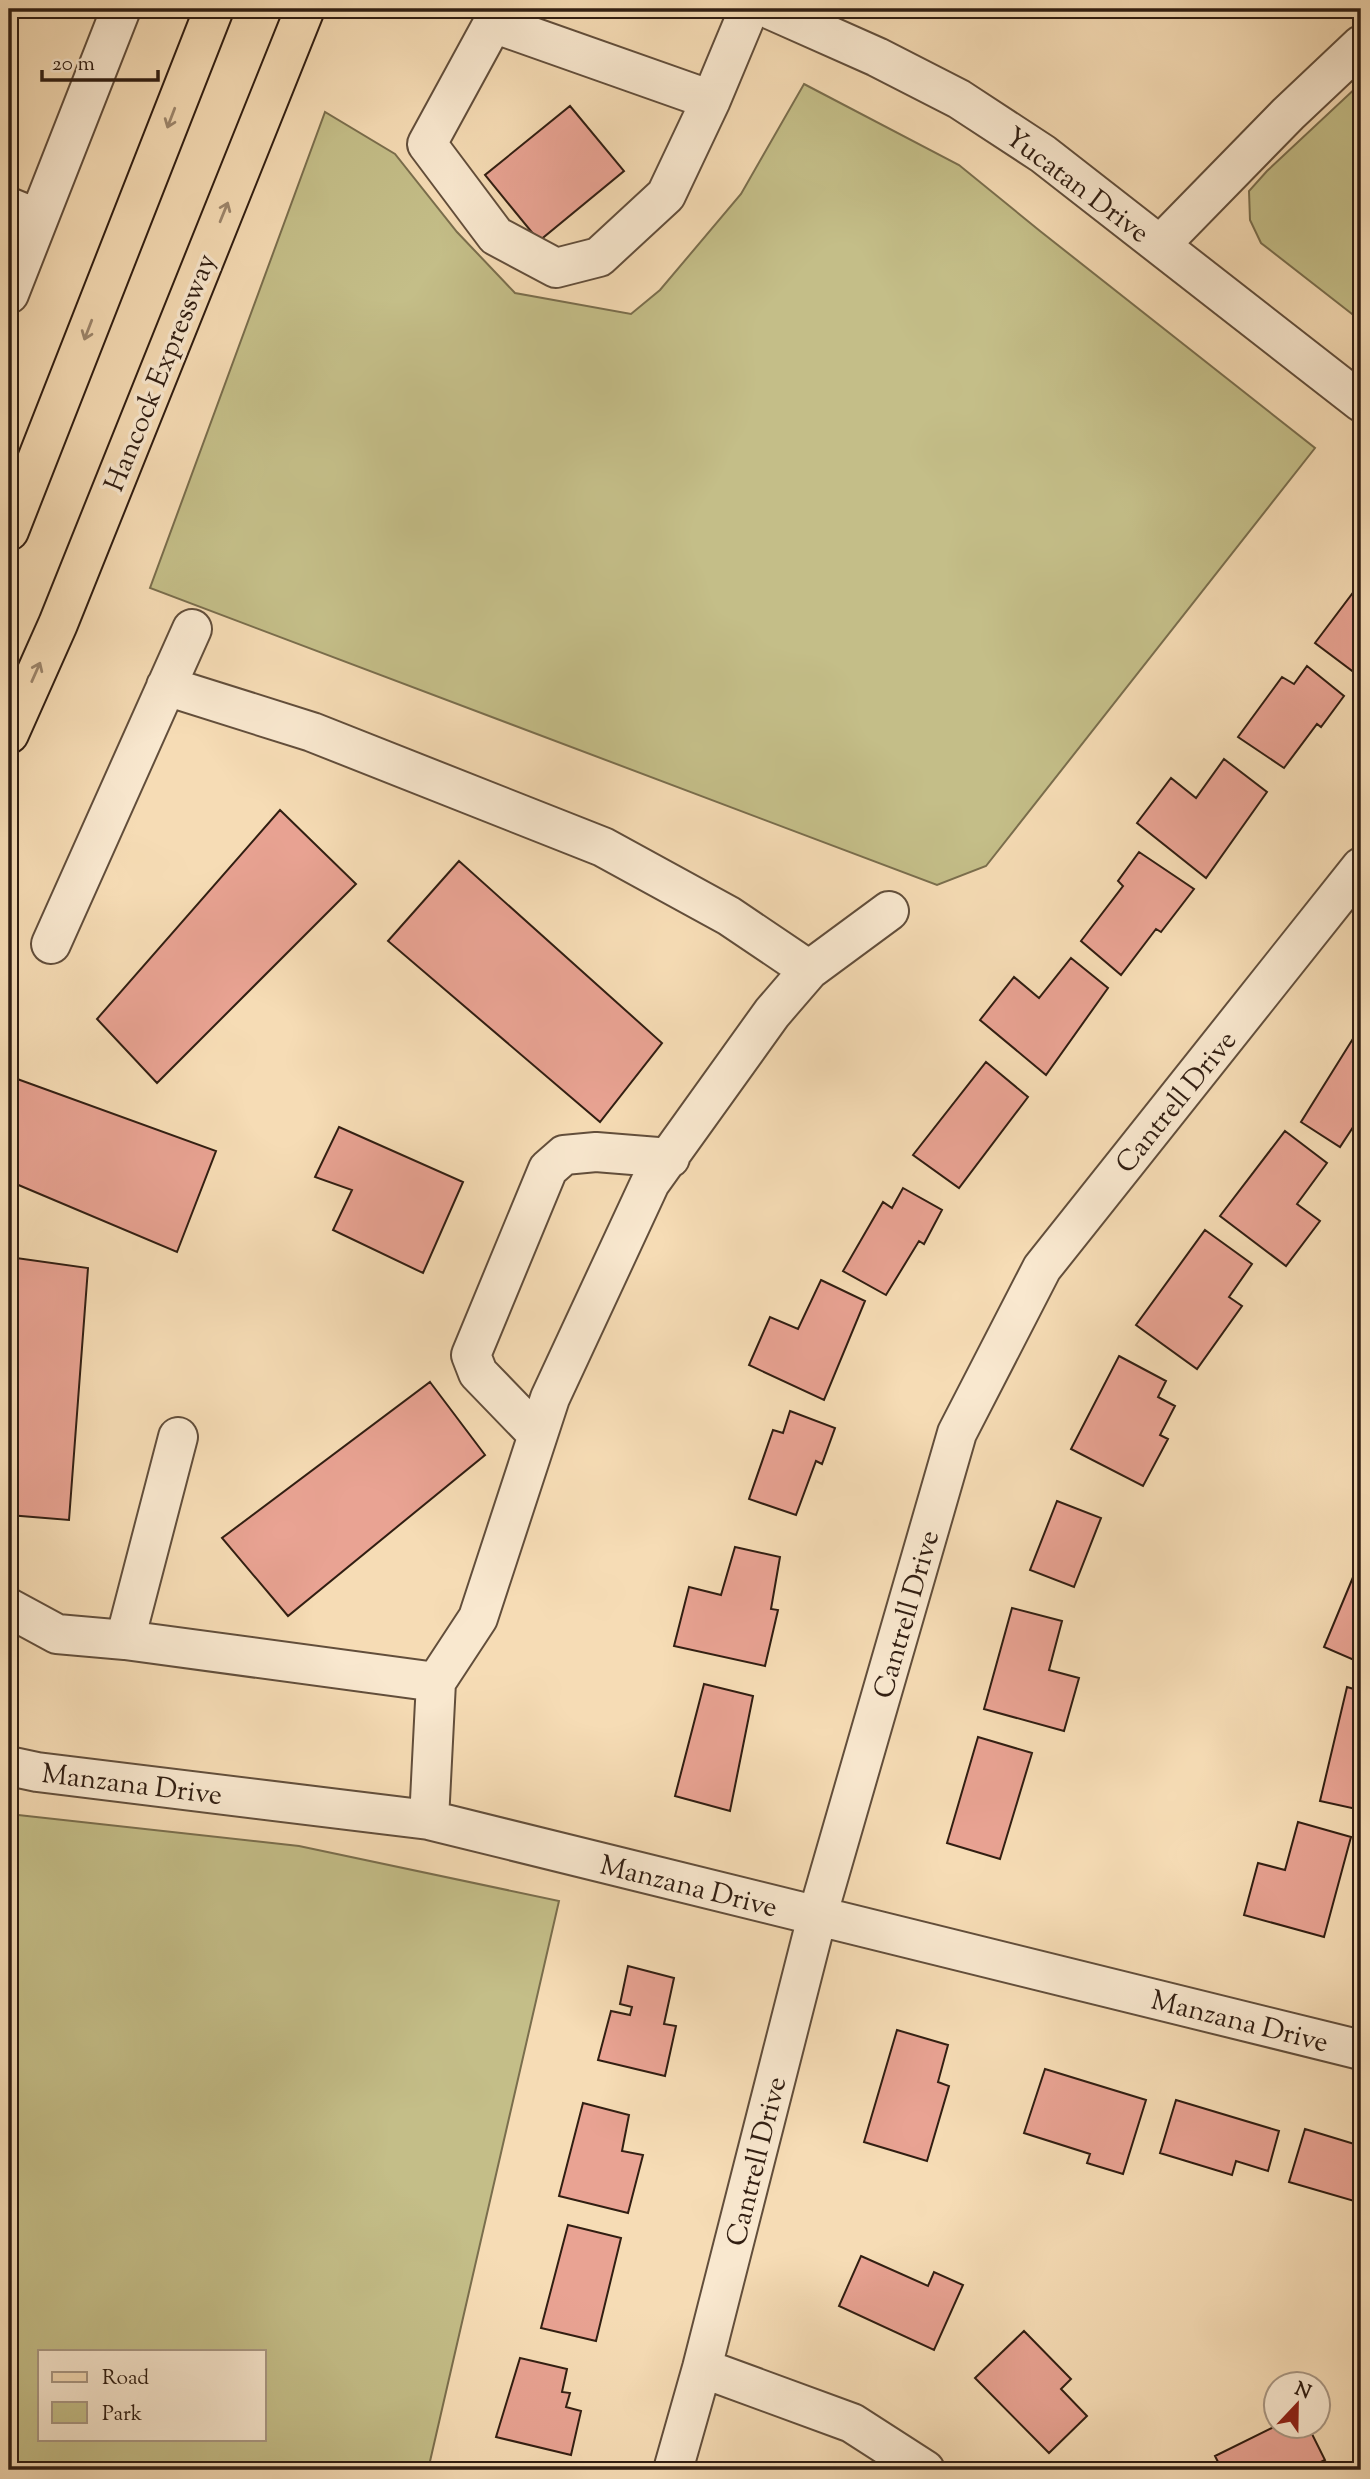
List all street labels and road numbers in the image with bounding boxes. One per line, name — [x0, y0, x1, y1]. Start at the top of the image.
street label: Yucatan Drive — [996, 119, 1157, 254]
street label: Hancock Expressway — [96, 248, 228, 498]
street label: Cantrell Drive — [1107, 1023, 1247, 1183]
street label: Cantrell Drive — [865, 1526, 951, 1704]
street label: Manzana Drive — [39, 1755, 224, 1817]
street label: Manzana Drive — [595, 1847, 781, 1929]
street label: Manzana Drive — [1146, 1982, 1332, 2064]
street label: Cantrell Drive — [718, 2073, 798, 2251]

